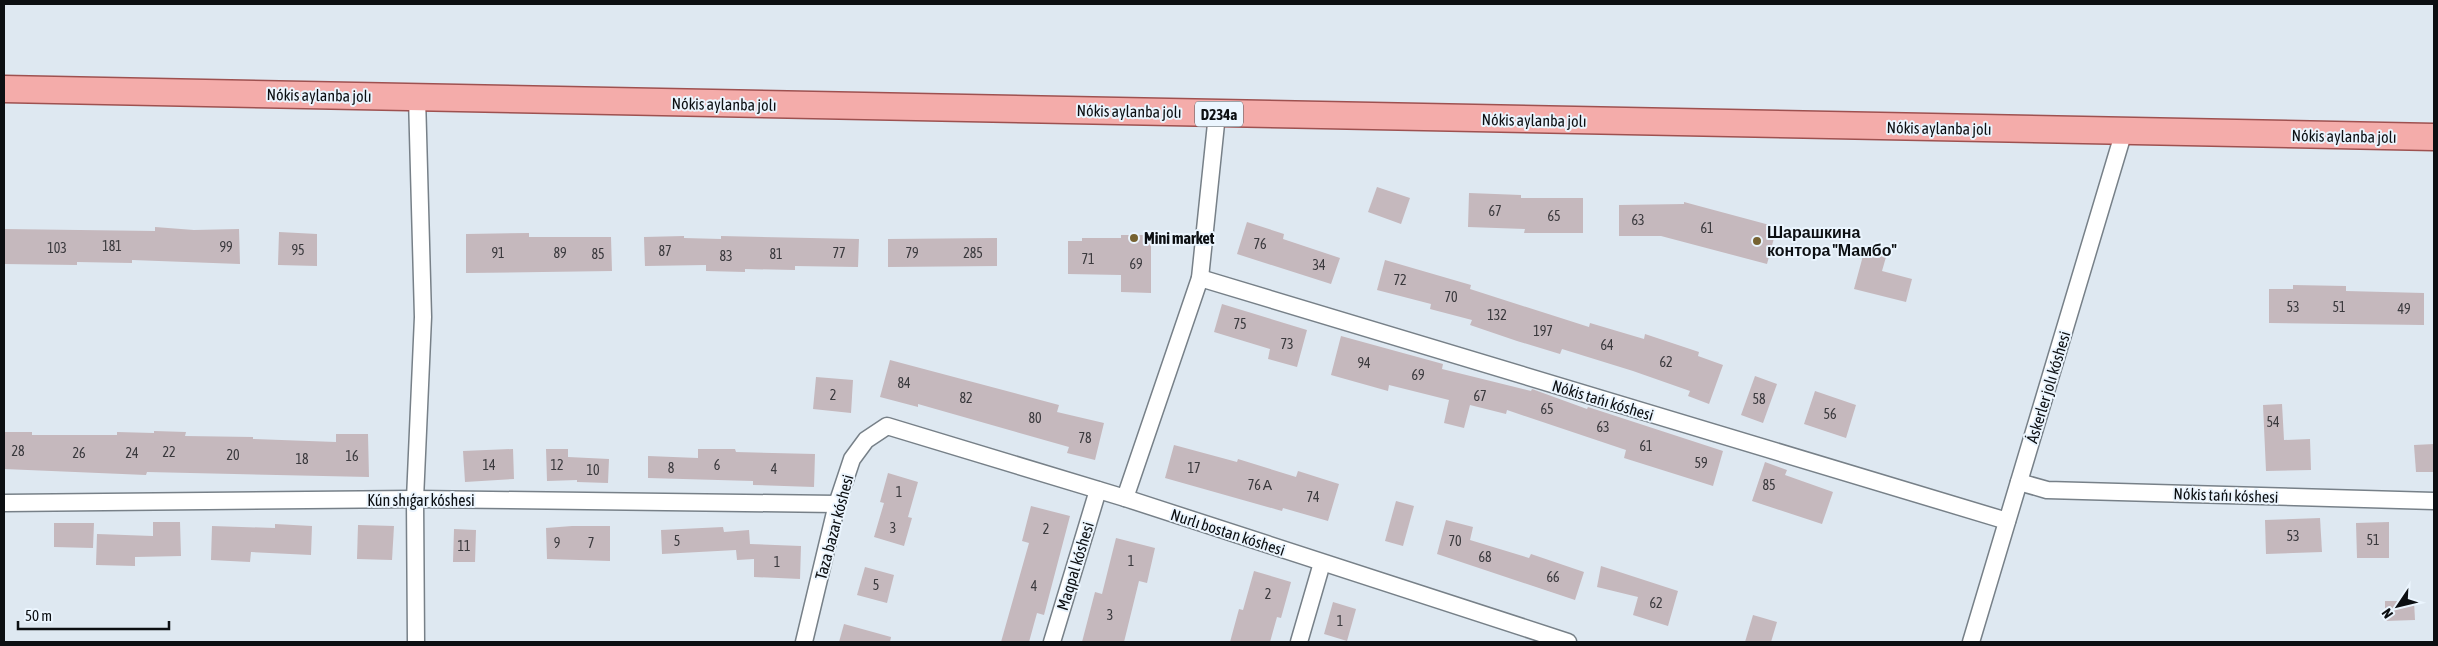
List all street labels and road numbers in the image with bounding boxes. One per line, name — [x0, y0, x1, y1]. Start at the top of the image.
street label: Nókis aylanba jolı — [266, 85, 372, 106]
street label: Nókis aylanba jolı — [671, 94, 777, 115]
street label: Nókis aylanba jolı — [1076, 101, 1182, 122]
road number: D234a — [1195, 102, 1243, 126]
street label: Nókis aylanba jolı — [1481, 110, 1587, 131]
street label: Nókis aylanba jolı — [1886, 118, 1992, 139]
street label: Nókis aylanba jolı — [2291, 126, 2397, 147]
street label: Áskerler jolı kóshesi — [2022, 329, 2075, 445]
street label: Nókis tańı kóshesi — [1550, 376, 1656, 424]
street label: Taza bazar kóshesi — [811, 472, 857, 582]
street label: Nókis tańı kóshesi — [2173, 484, 2279, 506]
street label: Kún shıǵar kóshesi — [367, 491, 475, 510]
street label: Nurlı bostan kóshesi — [1169, 505, 1287, 559]
street label: Maqpal kóshesi — [1053, 520, 1098, 613]

